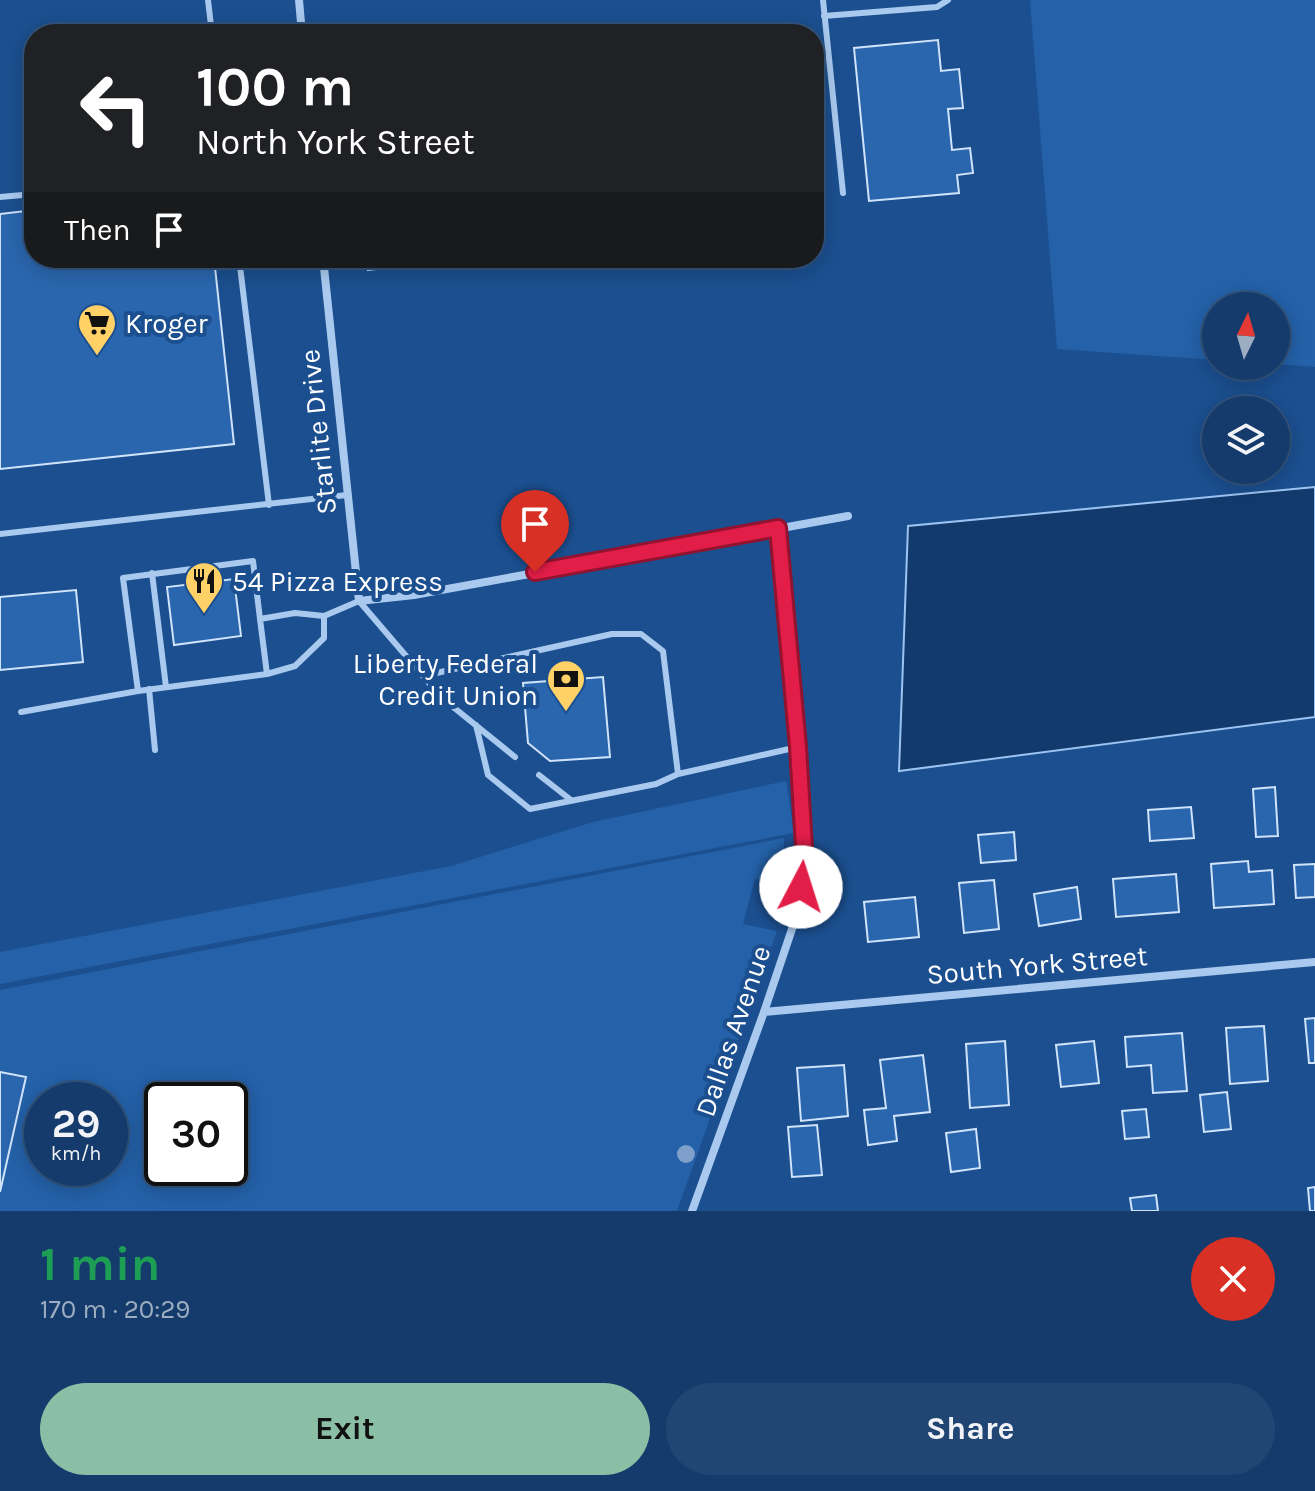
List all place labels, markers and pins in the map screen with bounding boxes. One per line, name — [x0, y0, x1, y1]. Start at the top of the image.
supermarket icon: Kroger — [76, 302, 118, 357]
place label: Kroger — [125, 307, 209, 340]
pin — [501, 490, 569, 572]
restaurant icon: 54 Pizza Express — [183, 560, 225, 615]
place label: 54 Pizza Express — [232, 565, 443, 598]
place label: Liberty Federal Credit Union — [353, 647, 538, 712]
bank icon: Liberty Federal Credit Union — [545, 658, 587, 713]

